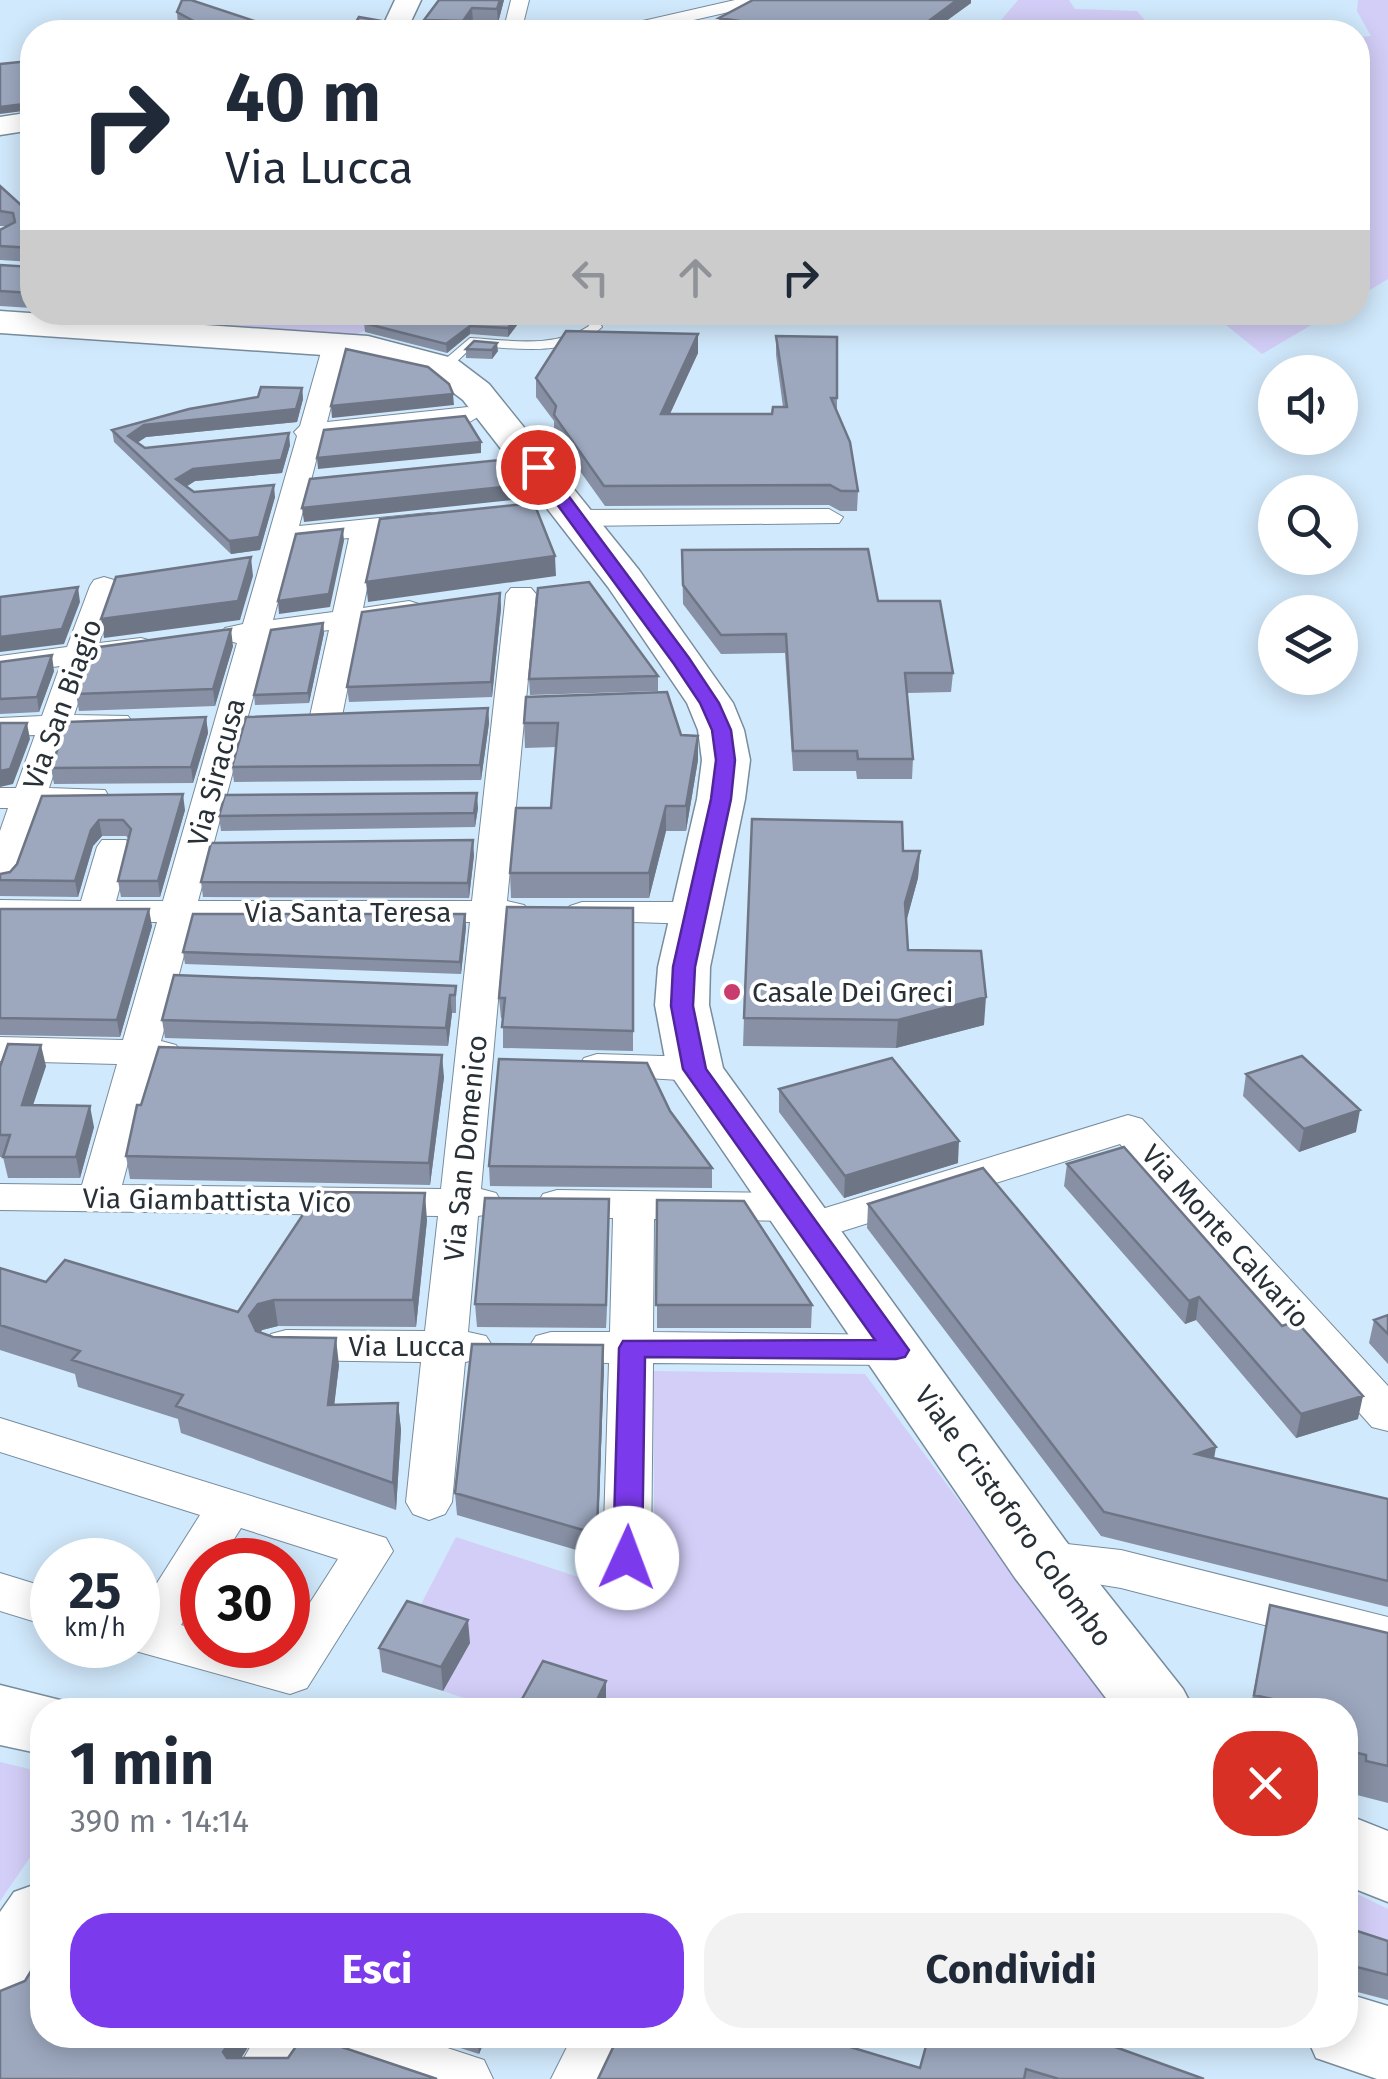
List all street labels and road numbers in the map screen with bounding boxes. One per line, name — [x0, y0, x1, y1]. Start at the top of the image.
street label: Via San Biagio — [16, 614, 109, 794]
street label: Via Siracusa — [181, 695, 252, 850]
street label: Via Santa Teresa — [244, 896, 452, 929]
street label: Via San Domenico — [437, 1033, 494, 1263]
street label: Via Monte Calvario — [1135, 1138, 1316, 1335]
street label: Via Giambattista Vico — [82, 1182, 352, 1219]
street label: Via Lucca — [348, 1330, 466, 1363]
street label: Viale Cristoforo Colombo — [908, 1379, 1119, 1653]

